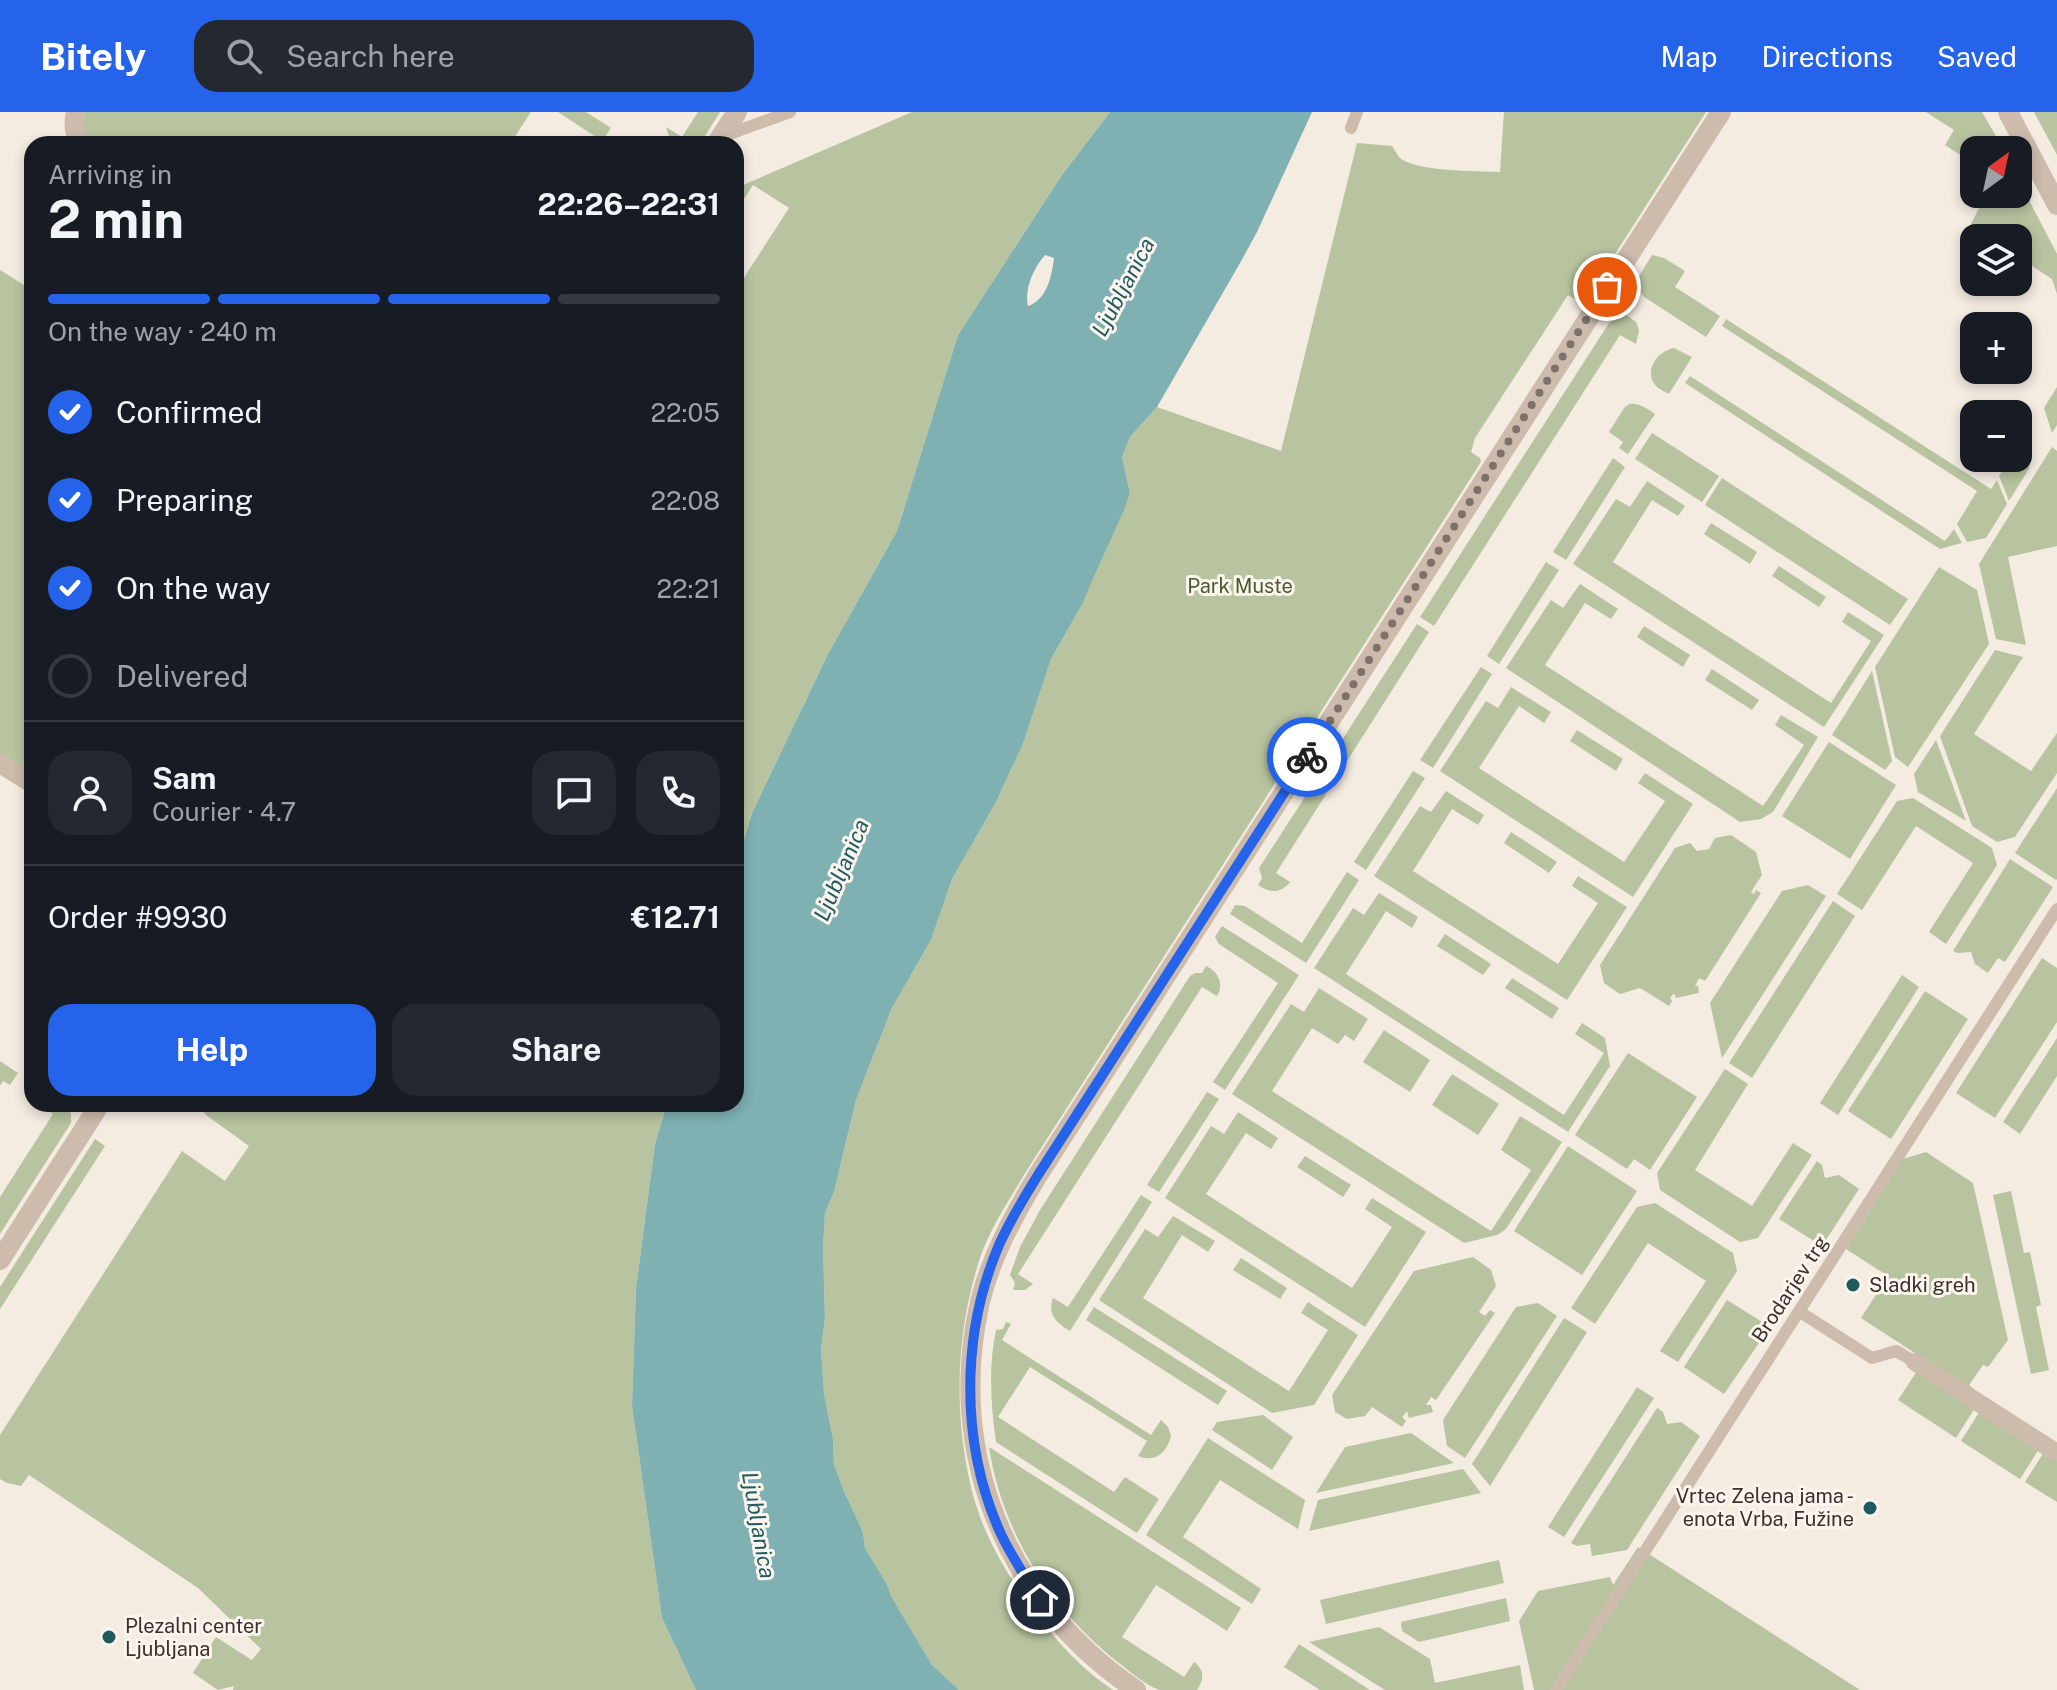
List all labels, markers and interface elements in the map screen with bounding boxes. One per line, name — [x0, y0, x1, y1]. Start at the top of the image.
search box — [194, 20, 754, 92]
text: Bitely — [40, 34, 146, 79]
icon: search — [222, 34, 266, 78]
text: Search here — [286, 38, 455, 74]
text: Map — [1661, 40, 1717, 73]
text: Directions — [1761, 40, 1893, 73]
text: Saved — [1937, 40, 2017, 73]
north arrow — [1960, 136, 2032, 208]
map controls — [1960, 136, 2032, 472]
text: Arriving in — [48, 159, 172, 190]
text: 22:26–22:31 — [538, 186, 720, 222]
text: 2 min — [48, 189, 184, 250]
button: layers — [1960, 224, 2032, 296]
water label: Ljubljanica — [1086, 233, 1160, 341]
pin — [1573, 253, 1641, 321]
icon: bag — [1585, 265, 1629, 309]
button: + — [1960, 312, 2032, 384]
text: On the way · 240 m — [48, 316, 277, 347]
icon: check — [48, 390, 92, 434]
text: Confirmed — [116, 394, 262, 430]
text: 22:05 — [651, 397, 720, 428]
button: − — [1960, 400, 2032, 472]
icon: check — [48, 478, 92, 522]
text: Preparing — [116, 482, 253, 518]
text: 22:08 — [651, 485, 720, 516]
icon: check — [48, 566, 92, 610]
text: On the way — [116, 570, 270, 606]
text: 22:21 — [657, 573, 720, 604]
park label: Park Muste — [1187, 574, 1293, 598]
text: Delivered — [116, 658, 248, 694]
courier — [1267, 717, 1347, 797]
icon: bike — [1285, 735, 1329, 779]
button: person — [48, 751, 132, 835]
button: chat — [532, 751, 616, 835]
button: phone — [636, 751, 720, 835]
text: Sam — [152, 760, 216, 796]
text: Courier · 4.7 — [152, 796, 296, 827]
water label: Ljubljanica — [808, 815, 874, 925]
text: Order #9930 — [48, 899, 227, 935]
text: €12.71 — [631, 899, 720, 935]
button: Help — [48, 1004, 376, 1096]
button: Share — [392, 1004, 720, 1096]
street label: Brodarjev trg — [1747, 1231, 1833, 1347]
place label: Sladki greh — [1869, 1273, 1976, 1297]
marker: Sladki greh — [1844, 1276, 1862, 1294]
water label: Ljubljanica — [737, 1470, 781, 1580]
place label: Vrtec Zelena jama - enota Vrba, Fužine — [1676, 1484, 1854, 1531]
marker: Vrtec Zelena jama - enota Vrba, Fužine — [1861, 1499, 1879, 1517]
pin — [1006, 1566, 1074, 1634]
icon: home — [1018, 1578, 1062, 1622]
place label: Plezalni center Ljubljana — [125, 1614, 262, 1661]
marker: Plezalni center Ljubljana — [100, 1628, 118, 1646]

